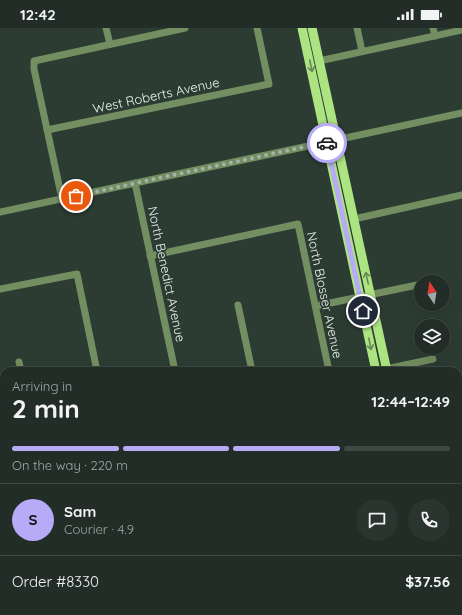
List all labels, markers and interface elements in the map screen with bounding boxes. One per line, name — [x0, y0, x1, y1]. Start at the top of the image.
text: 12:42 — [20, 5, 56, 24]
one-way arrow — [307, 59, 315, 72]
street label: West Roberts Avenue — [91, 74, 221, 116]
courier — [307, 123, 347, 163]
icon: car — [316, 132, 338, 154]
pin — [59, 179, 93, 213]
icon: bag — [65, 185, 87, 207]
street label: North Benedict Avenue — [145, 205, 189, 343]
street label: North Blosser Avenue — [304, 230, 346, 360]
one-way arrow — [362, 272, 370, 285]
north arrow — [414, 275, 450, 311]
map controls — [414, 275, 450, 355]
pin — [346, 294, 380, 328]
icon: home — [352, 300, 374, 322]
button: layers — [414, 319, 450, 355]
one-way arrow — [366, 337, 374, 350]
text: Arriving in — [12, 378, 72, 394]
text: 2 min — [12, 392, 80, 425]
text: 12:44–12:49 — [371, 392, 450, 411]
text: On the way · 220 m — [12, 457, 128, 473]
button: chat — [356, 499, 398, 541]
button: phone — [408, 499, 450, 541]
text: Sam — [64, 502, 96, 521]
text: S — [29, 510, 37, 529]
text: Courier · 4.9 — [64, 521, 134, 537]
text: Order #8330 — [12, 572, 99, 591]
text: $37.56 — [405, 572, 450, 591]

